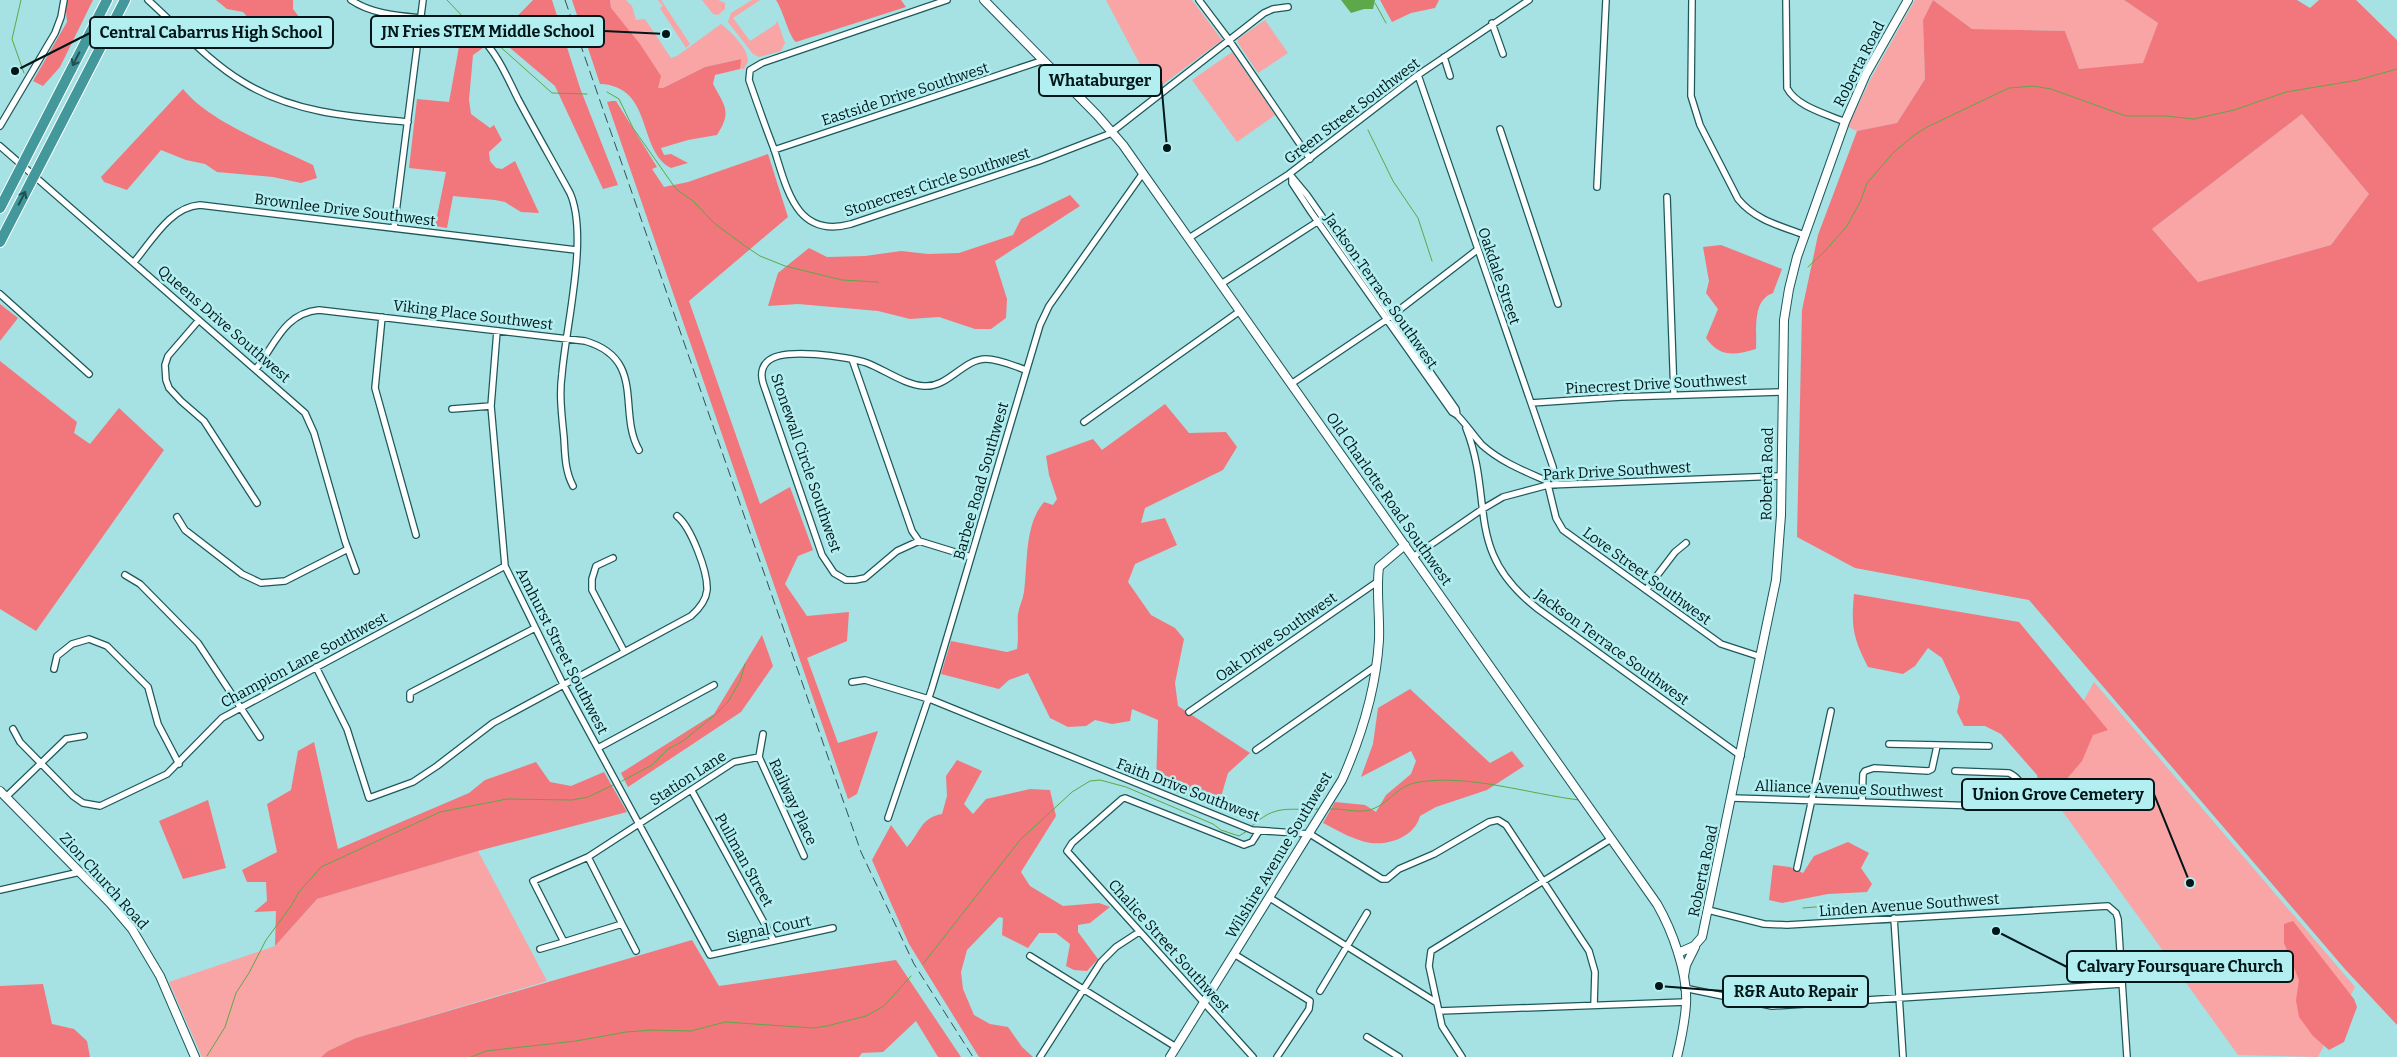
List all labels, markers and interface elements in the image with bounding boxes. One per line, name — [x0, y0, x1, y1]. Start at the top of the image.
callout: JN Fries STEM Middle School — [371, 16, 604, 47]
callout: Central Cabarrus High School — [90, 17, 333, 48]
street label: Roberta Road — [1830, 18, 1888, 110]
text: JN Fries STEM Middle School — [381, 22, 594, 41]
text: Central Cabarrus High School — [99, 23, 323, 42]
one-way arrow — [71, 51, 80, 66]
street label: Green Street Southwest — [1281, 54, 1424, 168]
street label: Eastside Drive Southwest — [819, 58, 991, 130]
callout: Whataburger — [1039, 65, 1161, 96]
text: Whataburger — [1049, 71, 1152, 90]
street label: Stonecrest Circle Southwest — [842, 143, 1033, 221]
street label: Brownlee Drive Southwest — [253, 190, 437, 230]
one-way arrow — [17, 191, 27, 206]
street label: Jackson Terrace Southwest — [1320, 209, 1442, 373]
street label: Oakdale Street — [1474, 225, 1524, 328]
street label: Queens Drive Southwest — [154, 261, 294, 387]
street label: Viking Place Southwest — [392, 296, 555, 334]
street label: Pinecrest Drive Southwest — [1565, 370, 1748, 398]
street label: Stonewall Circle Southwest — [767, 371, 845, 555]
street label: Barbee Road Southwest — [950, 399, 1012, 562]
street label: Old Charlotte Road Southwest — [1322, 409, 1456, 589]
street label: Roberta Road — [1757, 427, 1777, 521]
street label: Park Drive Southwest — [1543, 458, 1692, 484]
street label: Love Street Southwest — [1579, 523, 1715, 629]
street label: Amhurst Street Southwest — [512, 565, 612, 738]
street label: Jackson Terrace Southwest — [1531, 585, 1693, 709]
street label: Oak Drive Southwest — [1212, 588, 1341, 686]
street label: Champion Lane Southwest — [218, 608, 391, 712]
street label: Station Lane — [646, 747, 730, 809]
street label: Faith Drive Southwest — [1114, 754, 1263, 826]
street label: Railway Place — [765, 756, 821, 848]
street label: Wilshire Avenue Southwest — [1222, 768, 1336, 942]
street label: Alliance Avenue Southwest — [1754, 777, 1944, 801]
callout: Union Grove Cemetery — [1962, 779, 2154, 810]
text: Union Grove Cemetery — [1972, 785, 2144, 804]
street label: Pullman Street — [711, 810, 777, 910]
street label: Roberta Road — [1684, 823, 1722, 919]
street label: Zion Church Road — [56, 829, 152, 933]
street label: Chalice Street Southwest — [1104, 876, 1234, 1017]
street label: Linden Avenue Southwest — [1818, 890, 2000, 920]
street label: Signal Court — [725, 911, 813, 947]
callout: Calvary Foursquare Church — [2067, 951, 2293, 982]
text: Calvary Foursquare Church — [2077, 957, 2283, 976]
callout: R&R Auto Repair — [1723, 976, 1868, 1007]
text: R&R Auto Repair — [1734, 982, 1859, 1001]

